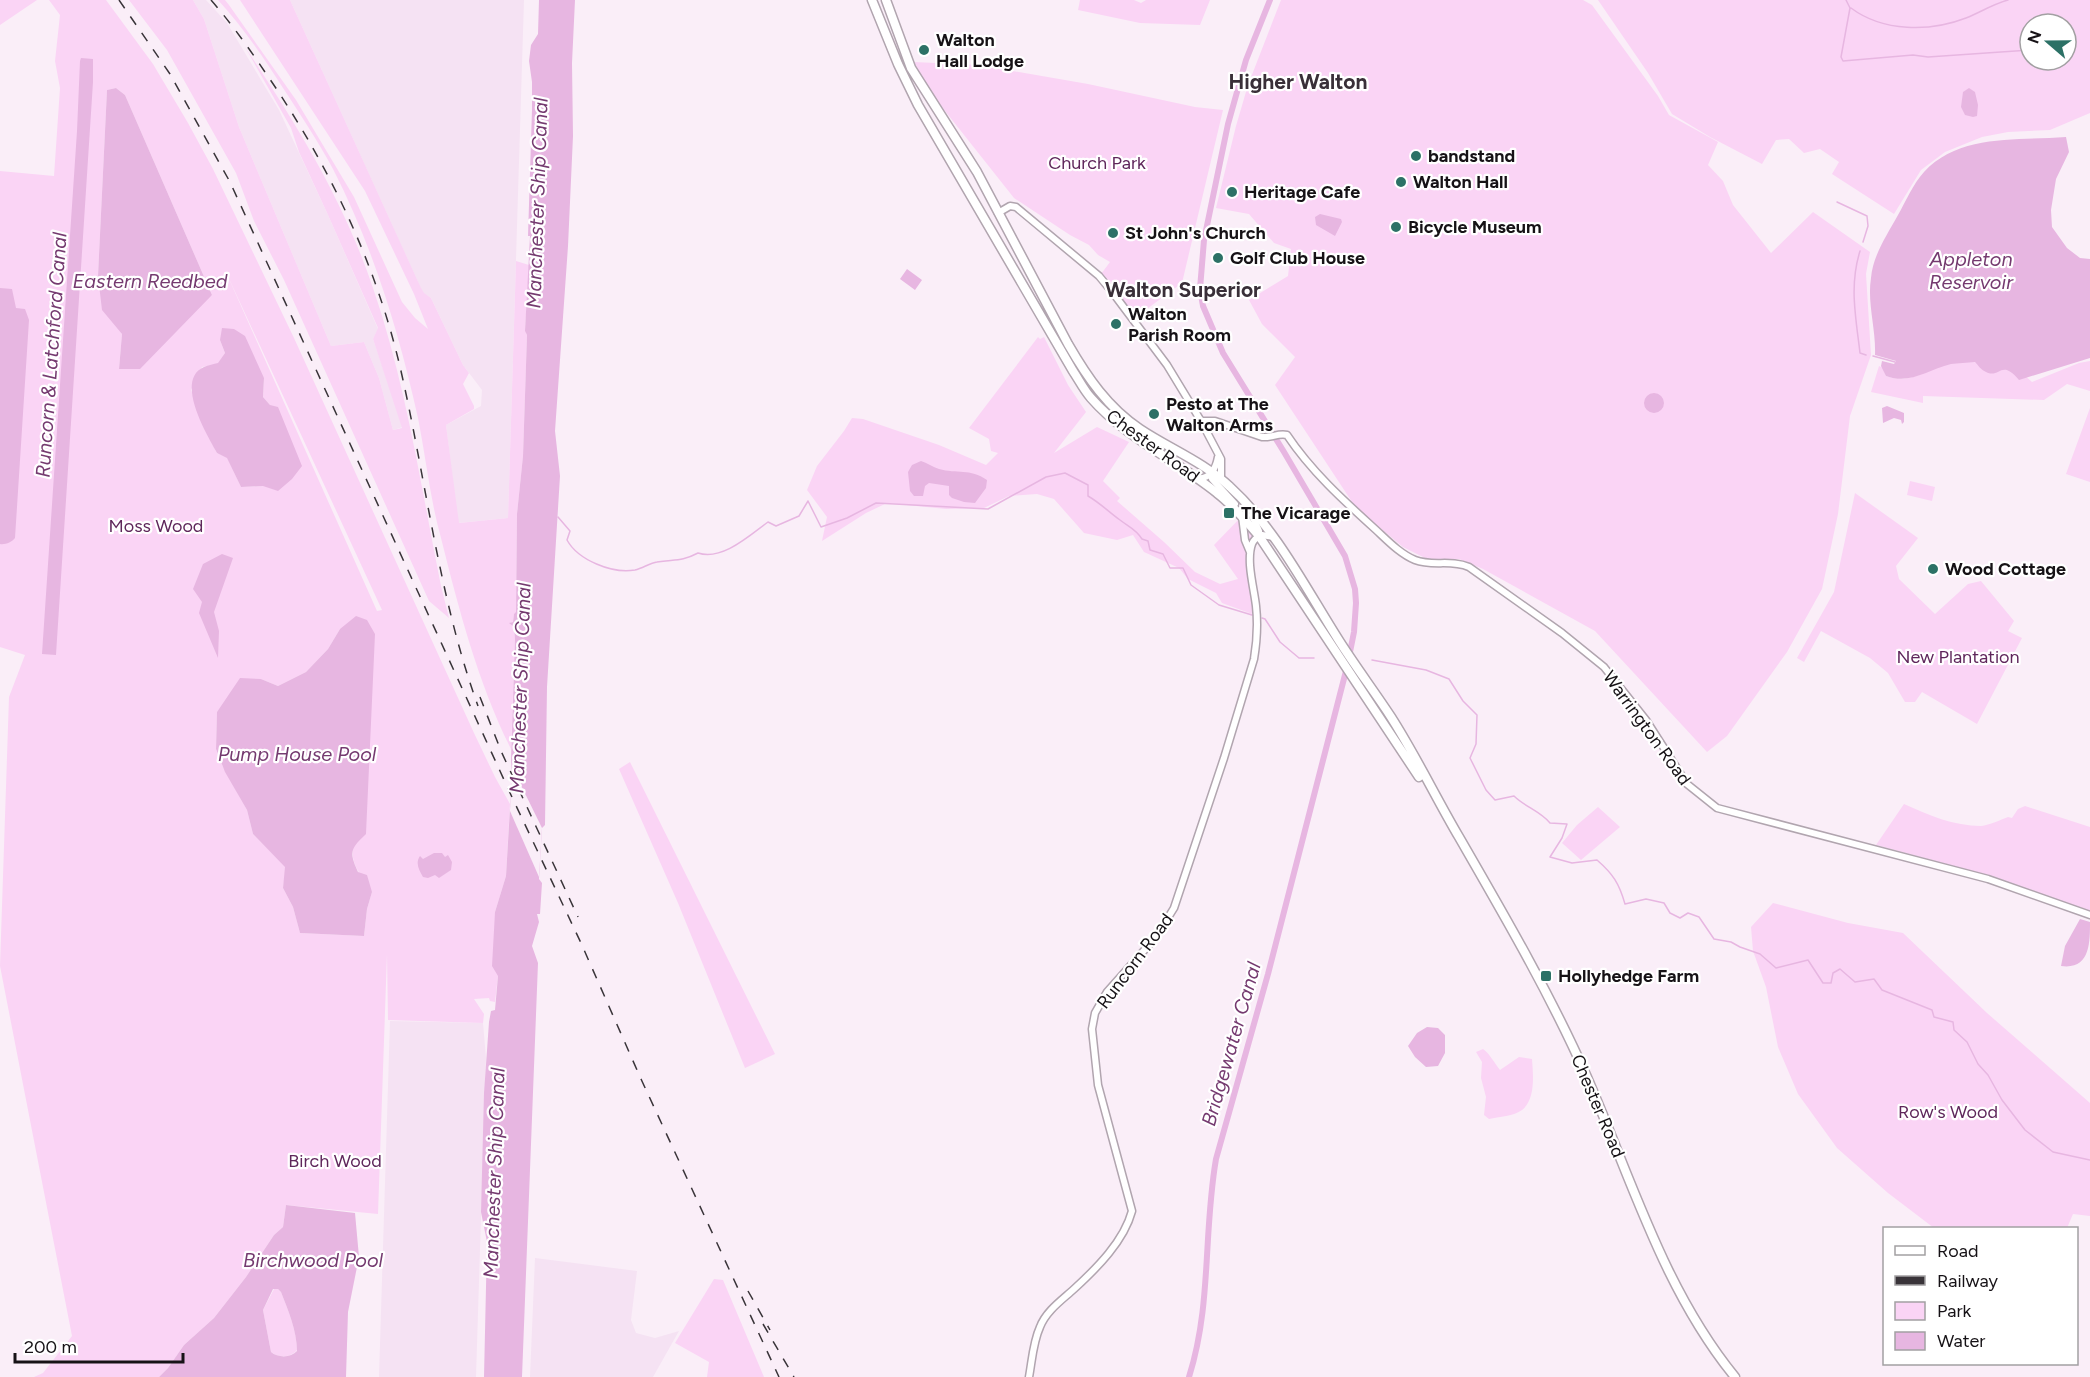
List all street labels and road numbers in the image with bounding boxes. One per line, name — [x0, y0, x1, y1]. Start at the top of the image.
street label: Chester Road — [1102, 405, 1204, 487]
street label: Warrington Road — [1598, 667, 1696, 789]
street label: Runcorn Road — [1092, 909, 1178, 1013]
street label: Chester Road — [1566, 1051, 1630, 1161]

